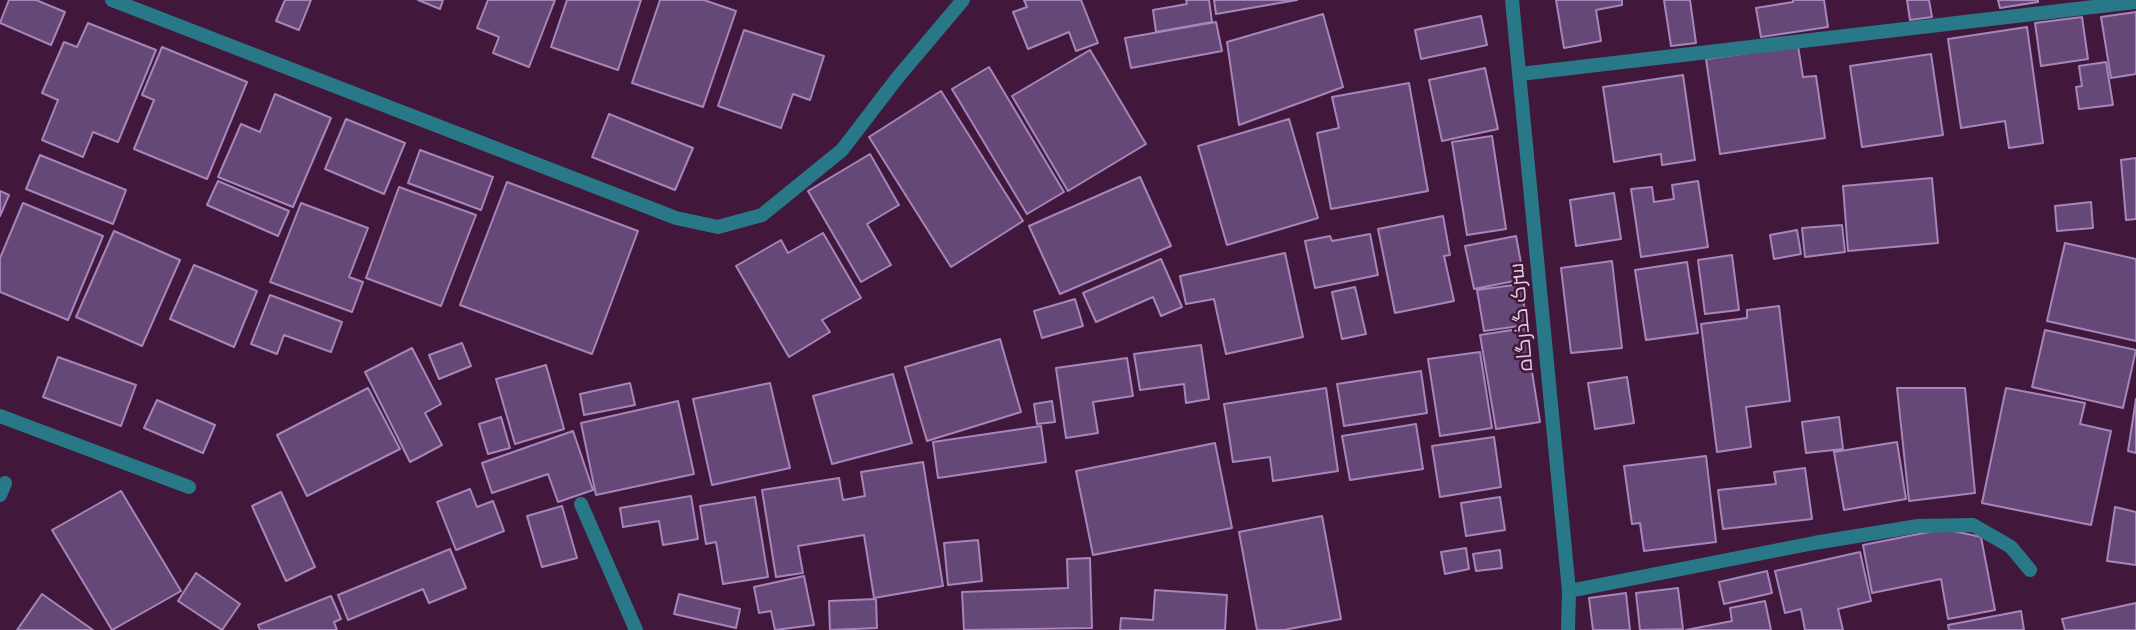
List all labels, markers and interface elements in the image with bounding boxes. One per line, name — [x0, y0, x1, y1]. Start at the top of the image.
street label: سرک گذرگاه — [1505, 262, 1539, 372]

